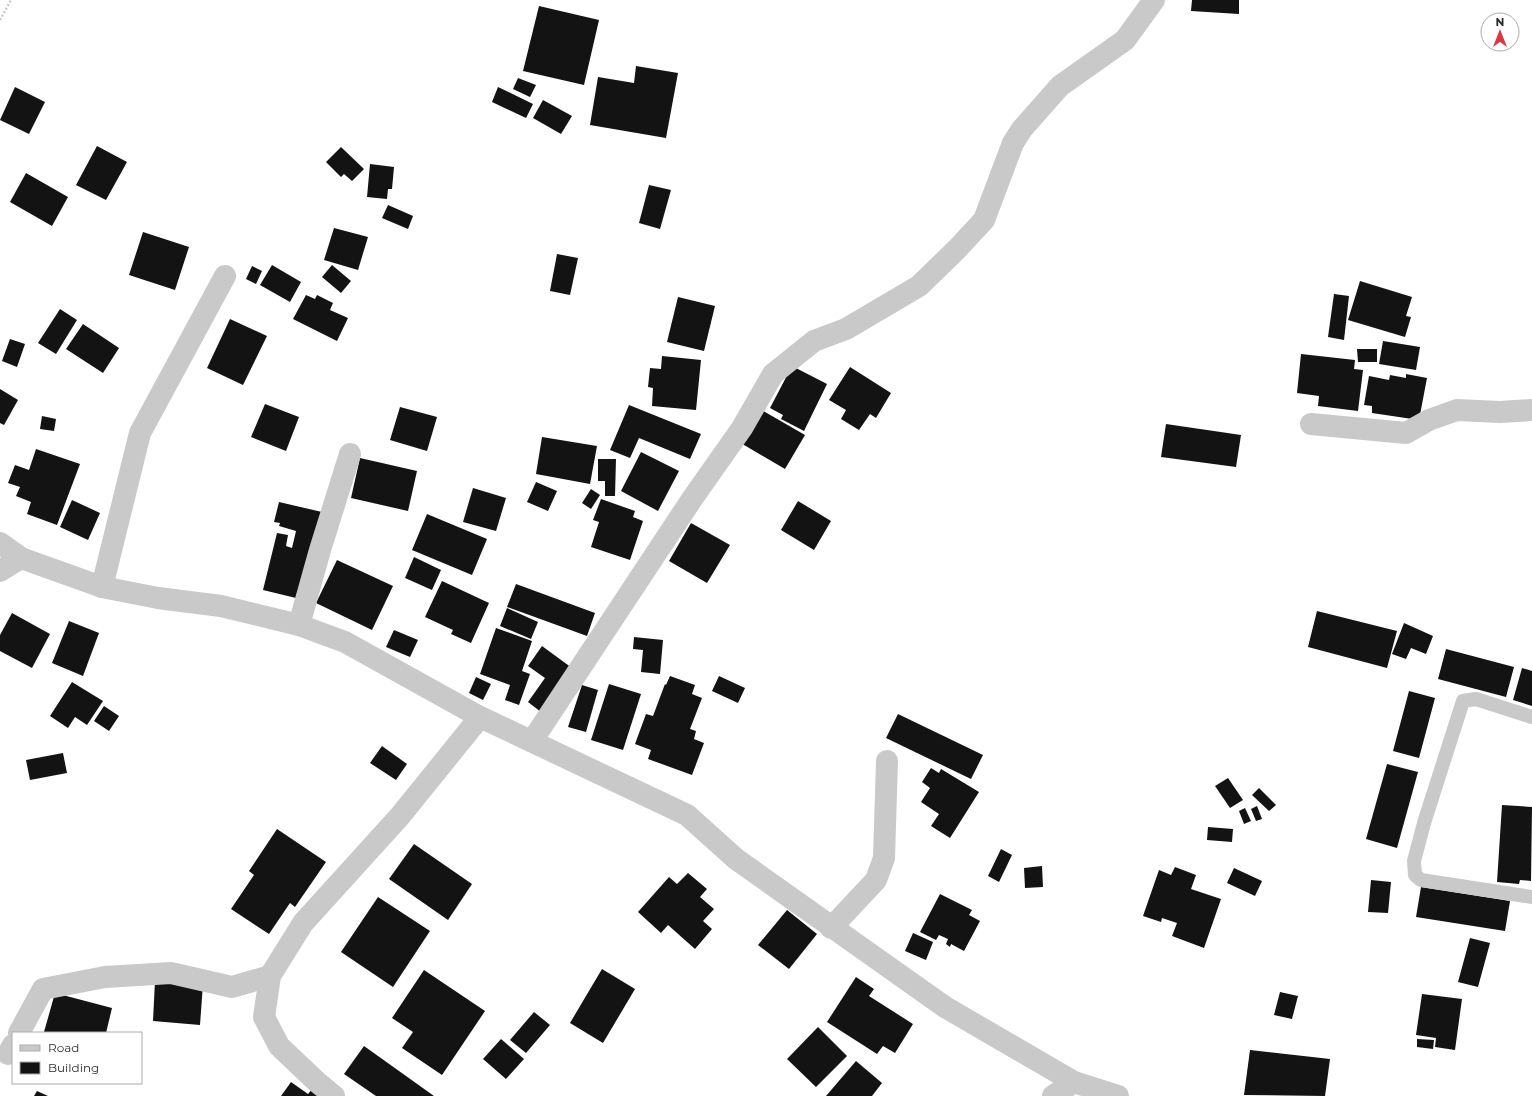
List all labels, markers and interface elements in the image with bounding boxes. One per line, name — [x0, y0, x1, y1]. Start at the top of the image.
north arrow — [1480, 12, 1520, 52]
text: N — [1496, 15, 1504, 29]
legend — [12, 1032, 142, 1084]
text: Road — [48, 1040, 79, 1055]
text: Building — [48, 1060, 99, 1075]

